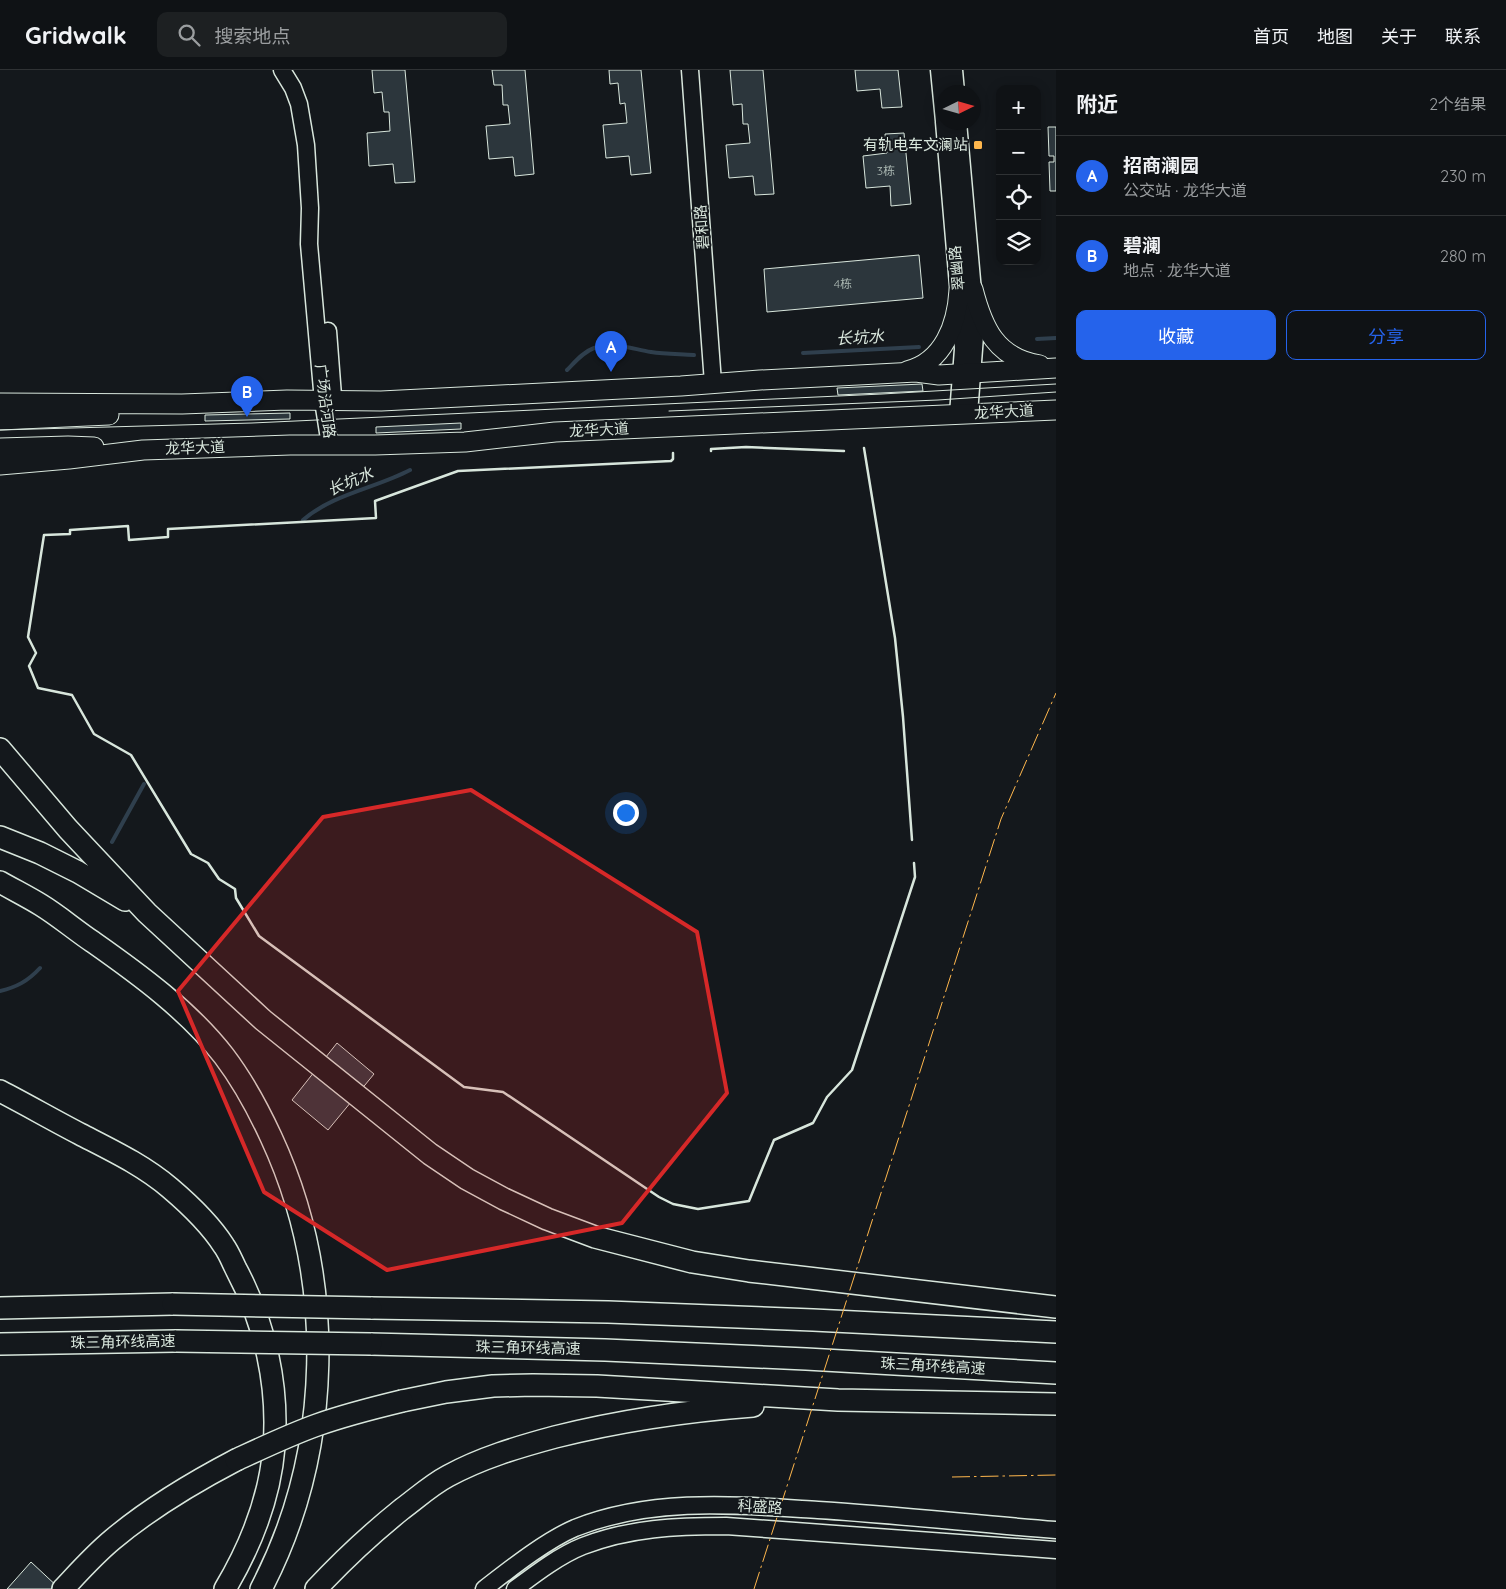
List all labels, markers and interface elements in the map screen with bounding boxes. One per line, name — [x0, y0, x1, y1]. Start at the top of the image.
search box — [157, 12, 507, 57]
text: Gridwalk — [25, 20, 127, 50]
icon: search — [175, 21, 203, 49]
text: 搜索地点 — [215, 24, 291, 48]
text: 首页 — [1253, 25, 1289, 48]
text: 地图 — [1317, 25, 1353, 48]
text: 关于 — [1381, 25, 1417, 48]
text: 联系 — [1445, 25, 1481, 48]
north arrow — [936, 85, 981, 130]
map controls — [996, 85, 1041, 265]
button: + — [996, 85, 1041, 130]
text: 附近 — [1076, 91, 1118, 117]
text: 2个结果 — [1429, 94, 1486, 114]
button: − — [996, 130, 1041, 175]
place label: 有轨电车文澜站 — [863, 135, 968, 154]
marker: 有轨电车文澜站 — [972, 139, 984, 151]
text: 招商澜园 — [1123, 153, 1199, 177]
house number: 3栋 — [877, 163, 895, 178]
text: A — [1087, 166, 1097, 186]
text: 230 m — [1440, 166, 1486, 186]
button: locate — [996, 175, 1041, 220]
text: 公交站 · 龙华大道 — [1123, 180, 1247, 200]
street label: 碧和路 — [690, 204, 713, 250]
button: layers — [996, 220, 1041, 265]
text: 碧澜 — [1123, 233, 1161, 257]
street label: 翠幽路 — [945, 245, 968, 291]
text: B — [1087, 246, 1097, 266]
text: 280 m — [1440, 246, 1486, 266]
text: 地点 · 龙华大道 — [1123, 260, 1231, 280]
house number: 4栋 — [834, 276, 852, 291]
button: 收藏 — [1076, 310, 1276, 360]
button: 分享 — [1286, 310, 1486, 360]
water label: 长坑水 — [836, 326, 885, 348]
pin: A — [595, 331, 627, 372]
street label: 广场沿河路 — [311, 363, 339, 439]
pin: B — [231, 376, 263, 417]
street label: 龙华大道 — [974, 400, 1034, 423]
street label: 龙华大道 — [569, 418, 629, 441]
street label: 龙华大道 — [165, 437, 225, 458]
water label: 长坑水 — [324, 462, 377, 500]
your location — [613, 800, 639, 826]
street label: 珠三角环线高速 — [70, 1331, 176, 1352]
street label: 珠三角环线高速 — [475, 1337, 581, 1358]
street label: 珠三角环线高速 — [880, 1353, 986, 1378]
street label: 科盛路 — [737, 1496, 783, 1517]

